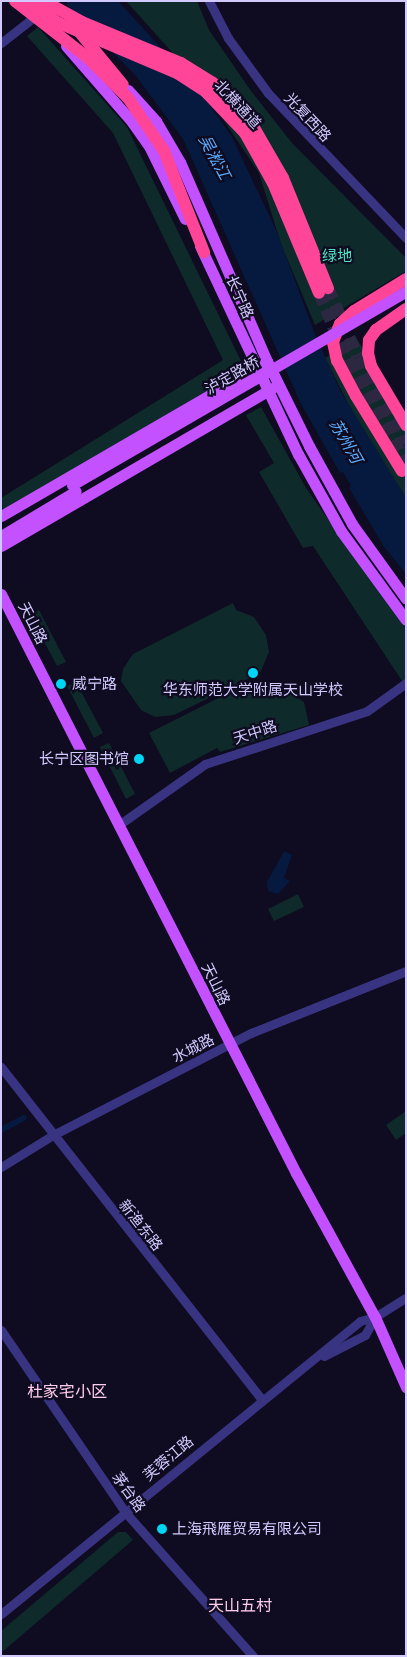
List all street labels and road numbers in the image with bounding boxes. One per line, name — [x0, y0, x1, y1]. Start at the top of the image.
street label: 北横通道 — [211, 76, 265, 132]
street label: 光复西路 — [281, 89, 335, 145]
street label: 长宁路 — [223, 273, 257, 321]
street label: 泸定路桥 — [202, 352, 262, 398]
street label: 天山路 — [15, 599, 51, 647]
street label: 天中路 — [231, 716, 279, 748]
street label: 天山路 — [198, 960, 234, 1008]
street label: 水城路 — [169, 1030, 217, 1066]
street label: 新渔东路 — [115, 1196, 167, 1254]
street label: 芙蓉江路 — [139, 1432, 197, 1484]
street label: 茅台路 — [108, 1469, 150, 1515]

